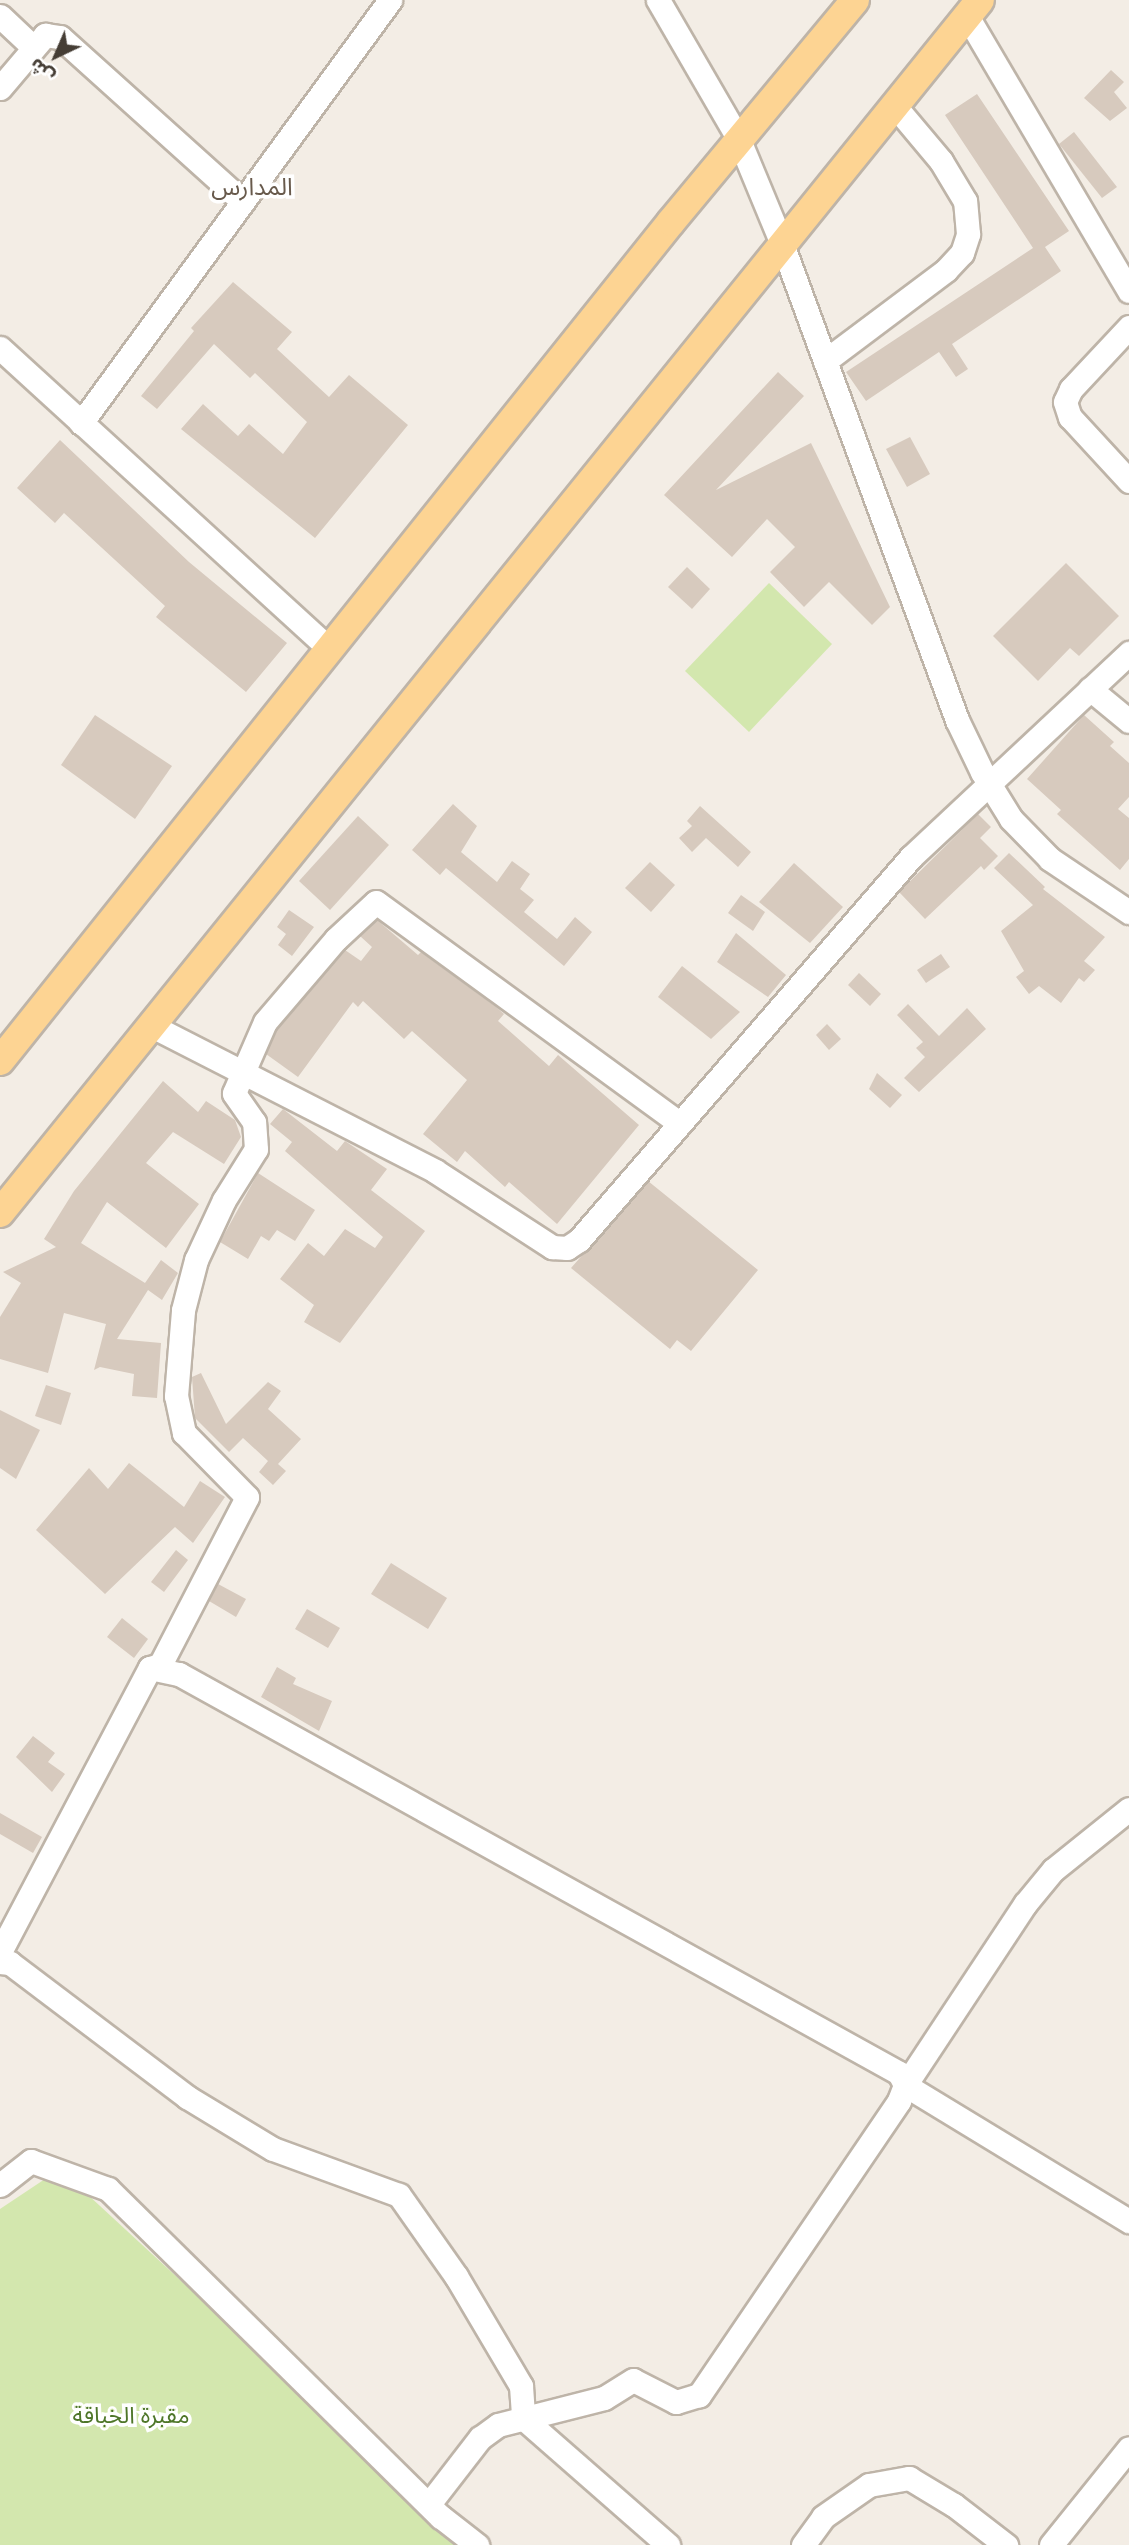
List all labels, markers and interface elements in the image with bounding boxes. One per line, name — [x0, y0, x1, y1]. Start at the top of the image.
north arrow — [21, 21, 91, 91]
text: ش — [23, 53, 60, 89]
district label: المدارس — [211, 172, 293, 200]
park label: مقبرة الخباقة — [73, 2400, 189, 2428]

